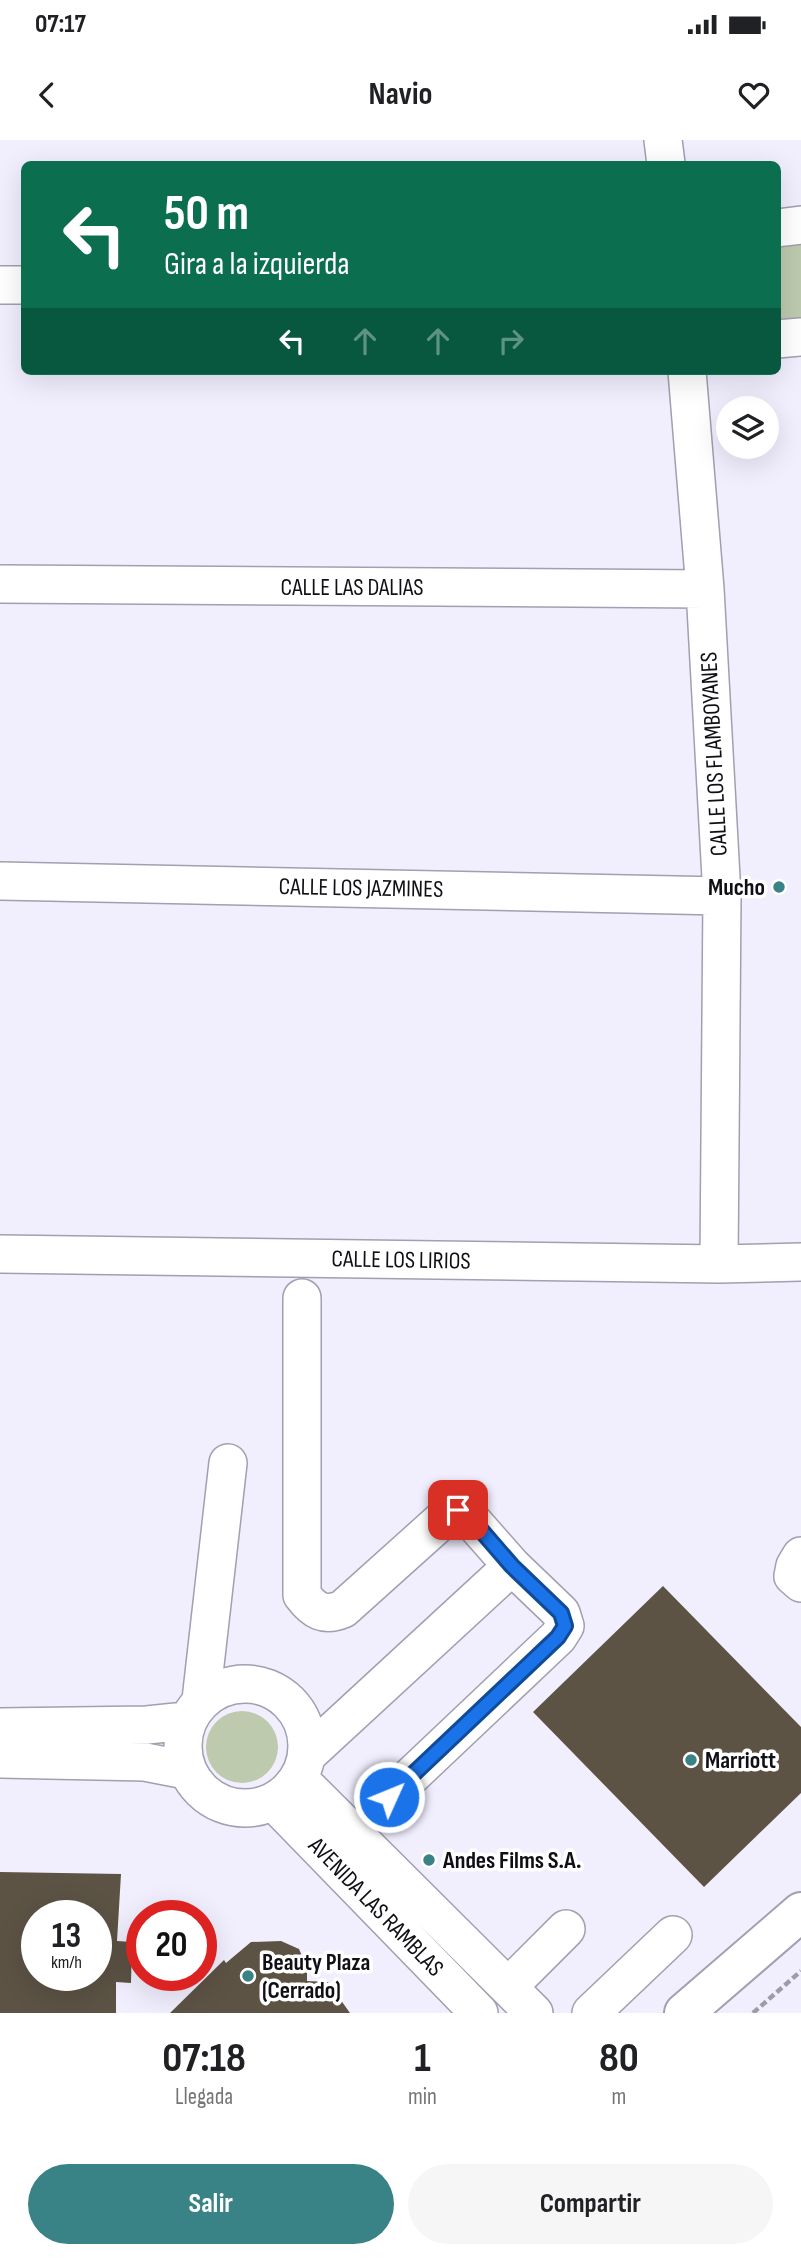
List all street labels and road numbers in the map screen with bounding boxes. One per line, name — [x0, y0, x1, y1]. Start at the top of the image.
street label: CALLE LAS DALIAS — [281, 573, 423, 602]
street label: CALLE LOS FLAMBOYANES — [694, 651, 734, 857]
street label: CALLE LOS JAZMINES — [278, 872, 444, 904]
street label: CALLE LOS LIRIOS — [331, 1244, 471, 1276]
street label: AVENIDA LAS RAMBLAS — [302, 1831, 450, 1983]

